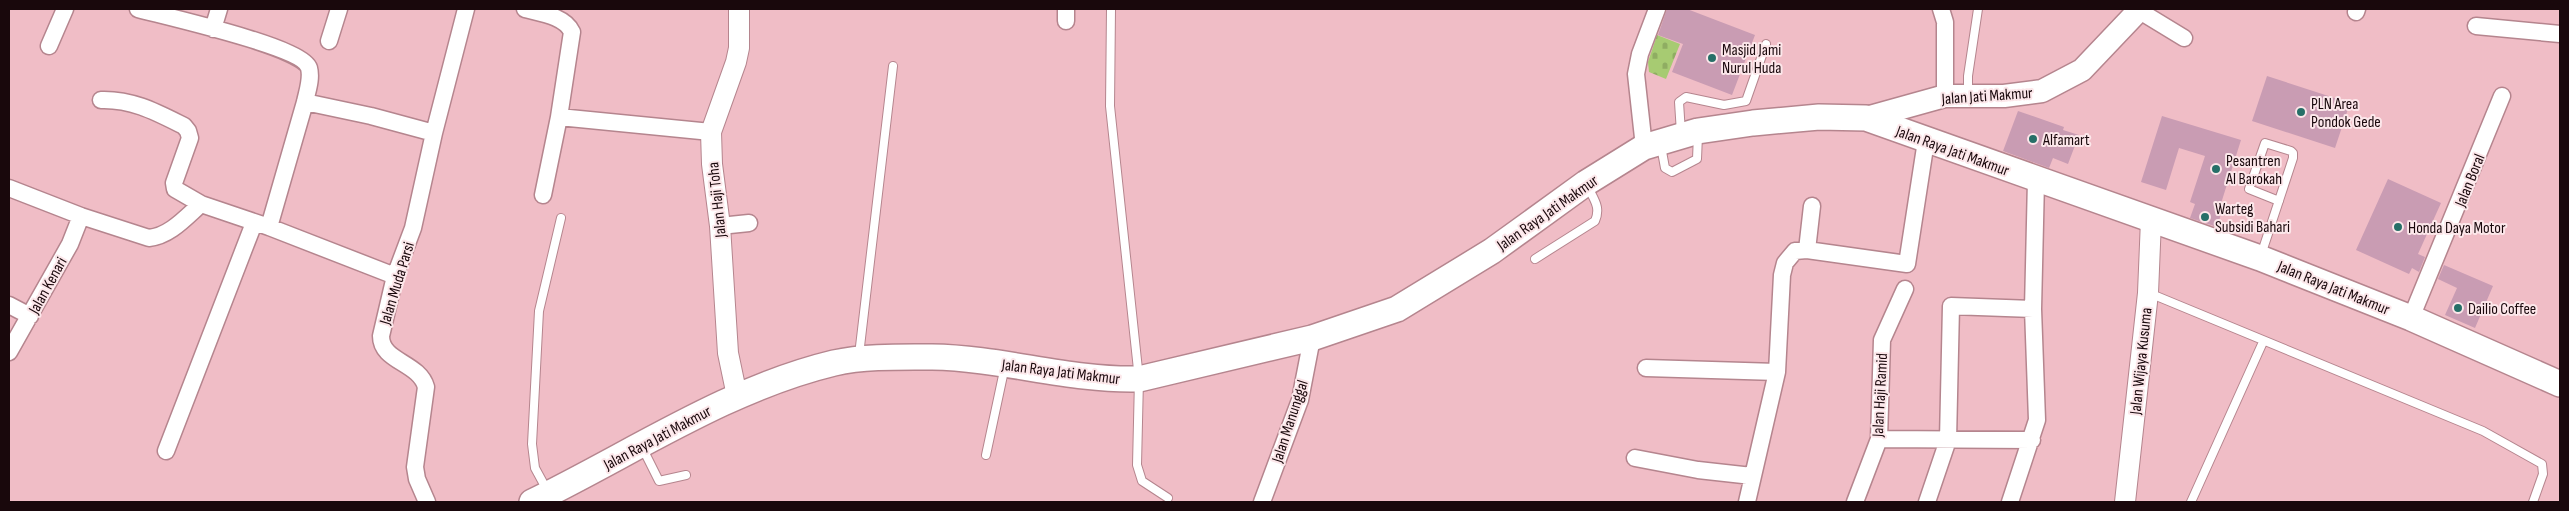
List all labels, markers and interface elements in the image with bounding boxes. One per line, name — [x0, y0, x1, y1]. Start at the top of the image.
place label: Masjid Jami Nurul Huda — [1722, 41, 1781, 78]
marker: Masjid Jami Nurul Huda — [1706, 52, 1718, 64]
street label: Jalan Jati Makmur — [1940, 84, 2034, 109]
place label: PLN Area Pondok Gede — [2311, 95, 2381, 132]
marker: PLN Area Pondok Gede — [2295, 106, 2307, 118]
street label: Jalan Raya Jati Makmur — [1892, 122, 2012, 181]
place label: Alfamart — [2042, 131, 2090, 150]
marker: Alfamart — [2027, 133, 2039, 145]
street label: Jalan Boral — [2451, 151, 2490, 211]
place label: Pesantren Al Barokah — [2225, 152, 2282, 189]
street label: Jalan Haji Toha — [704, 161, 731, 239]
marker: Pesantren Al Barokah — [2210, 163, 2222, 175]
street label: Jalan Raya Jati Makmur — [1493, 171, 1602, 256]
place label: Warteg Subsidi Bahari — [2215, 200, 2290, 237]
marker: Warteg Subsidi Bahari — [2199, 211, 2211, 223]
place label: Honda Daya Motor — [2408, 219, 2506, 238]
marker: Honda Daya Motor — [2392, 221, 2404, 233]
street label: Jalan Muda Parsi — [376, 240, 419, 328]
street label: Jalan Kenari — [25, 254, 72, 318]
street label: Jalan Raya Jati Makmur — [2274, 257, 2393, 320]
place label: Dailio Coffee — [2468, 300, 2536, 319]
marker: Dailio Coffee — [2452, 302, 2464, 314]
street label: Jalan Wijaya Kusuma — [2126, 307, 2157, 417]
street label: Jalan Haji Ramid — [1869, 353, 1892, 438]
street label: Jalan Raya Jati Makmur — [1000, 356, 1121, 389]
street label: Jalan Manunggal — [1268, 378, 1313, 466]
street label: Jalan Raya Jati Makmur — [600, 402, 715, 475]

